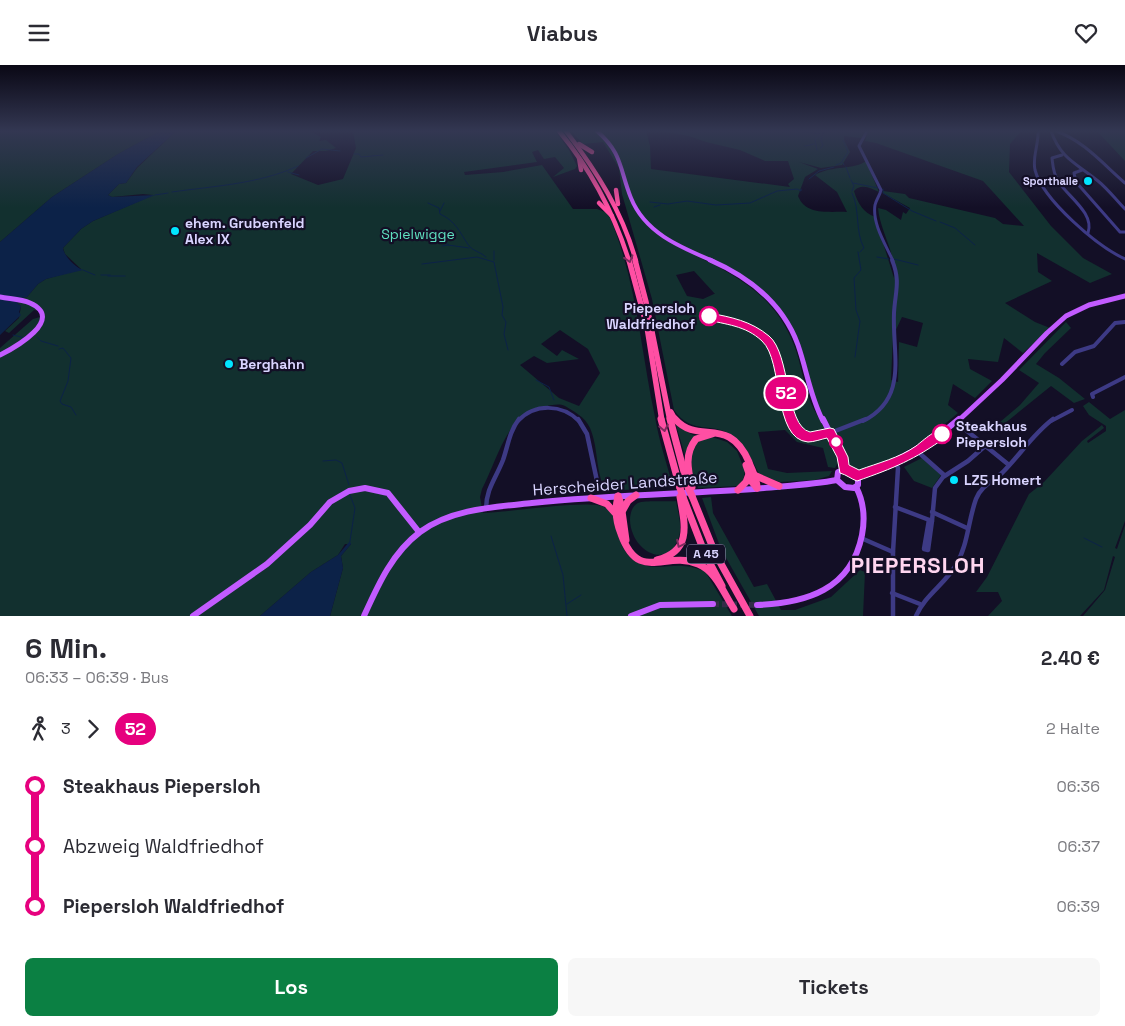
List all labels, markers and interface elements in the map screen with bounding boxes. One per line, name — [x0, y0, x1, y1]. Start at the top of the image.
icon: menu — [25, 19, 53, 47]
text: Viabus — [527, 19, 598, 47]
icon: heart — [1072, 19, 1100, 47]
place label: Sporthalle — [1023, 174, 1078, 188]
marker: Sporthalle — [1082, 175, 1094, 187]
place label: ehem. Grubenfeld Alex IX — [185, 214, 305, 248]
marker: ehem. Grubenfeld Alex IX — [169, 225, 181, 237]
park label: Spielwigge — [381, 225, 455, 243]
one-way arrow — [623, 254, 633, 262]
place label: Piepersloh Waldfriedhof — [606, 299, 695, 333]
marker: Piepersloh Waldfriedhof — [699, 306, 719, 326]
place label: Berghahn — [239, 355, 305, 373]
marker: Berghahn — [223, 358, 235, 370]
line badge: 52 — [764, 377, 808, 409]
text: 52 — [775, 381, 797, 404]
place label: Steakhaus Piepersloh — [956, 417, 1027, 451]
one-way arrow — [658, 424, 669, 433]
marker: Steakhaus Piepersloh — [932, 424, 952, 444]
unlabelled marker — [829, 435, 843, 449]
street label: Herscheider Landstraße — [532, 467, 718, 500]
place label: LZ5 Homert — [964, 471, 1041, 489]
marker: LZ5 Homert — [948, 474, 960, 486]
one-way arrow — [676, 539, 686, 548]
road number: A 45 — [687, 544, 725, 563]
district label: PIEPERSLOH — [851, 551, 985, 579]
text: 6 Min. — [25, 630, 107, 666]
text: 2.40 € — [1041, 646, 1100, 671]
text: 06:33 – 06:39 · Bus — [25, 667, 169, 688]
icon: walk — [25, 715, 53, 743]
icon: forward — [79, 715, 107, 743]
text: 52 — [125, 717, 146, 740]
text: 3 — [61, 718, 71, 739]
text: 2 Halte — [1046, 718, 1100, 739]
text: Steakhaus Piepersloh — [63, 774, 261, 799]
text: 06:36 — [1056, 776, 1100, 797]
text: Abzweig Waldfriedhof — [63, 834, 264, 859]
text: 06:37 — [1057, 836, 1100, 857]
text: Piepersloh Waldfriedhof — [63, 894, 284, 919]
text: 06:39 — [1056, 896, 1100, 917]
button: Los — [25, 958, 558, 1016]
button: Tickets — [568, 958, 1100, 1016]

